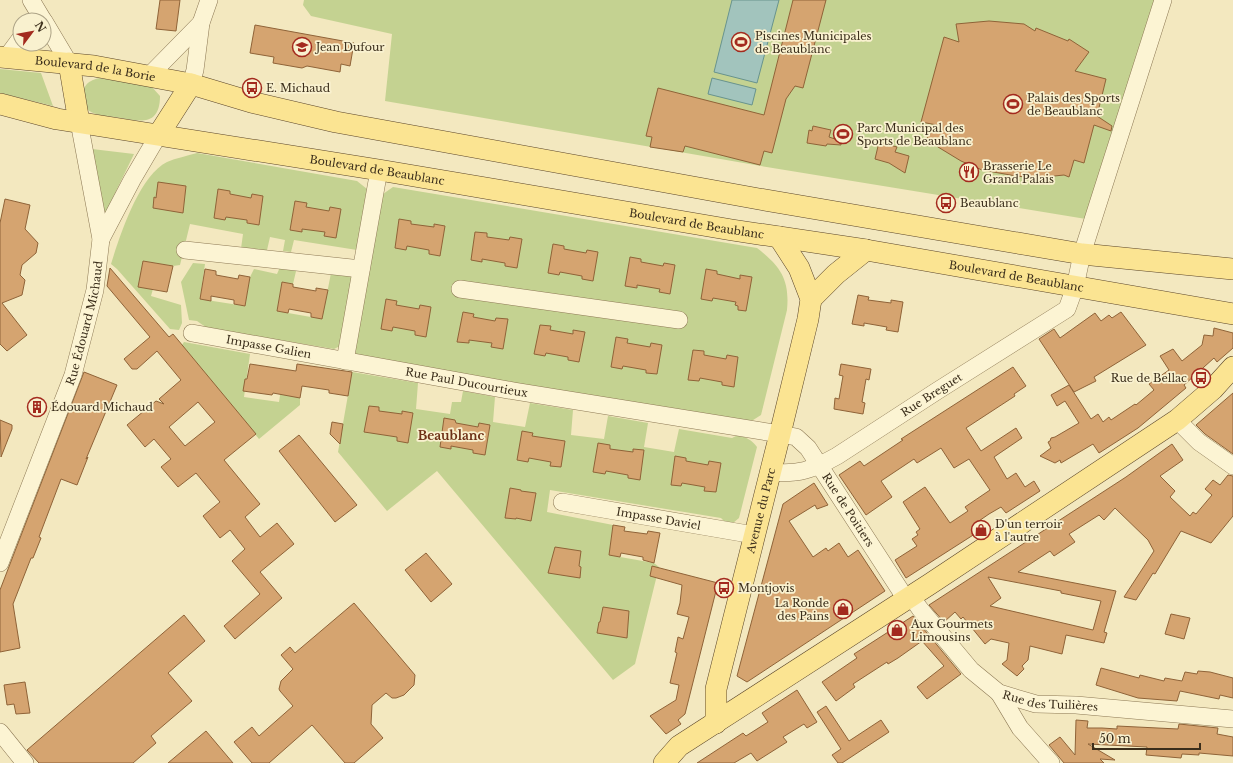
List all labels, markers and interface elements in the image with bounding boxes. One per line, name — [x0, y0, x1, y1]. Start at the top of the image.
north arrow — [12, 12, 52, 52]
text: N — [32, 19, 50, 35]
place label: Piscines Municipales de Beaublanc — [755, 29, 872, 56]
sports icon: Piscines Municipales de Beaublanc — [730, 31, 752, 53]
school or university icon: Jean Dufour — [291, 36, 313, 58]
place label: Jean Dufour — [314, 40, 385, 54]
street label: Boulevard de la Borie — [34, 53, 157, 84]
bus stop icon: E. Michaud — [241, 77, 263, 99]
place label: E. Michaud — [266, 81, 331, 95]
place label: Palais des Sports de Beaublanc — [1027, 91, 1120, 118]
sports icon: Palais des Sports de Beaublanc — [1002, 93, 1024, 115]
place label: Parc Municipal des Sports de Beaublanc — [857, 121, 972, 148]
sports icon: Parc Municipal des Sports de Beaublanc — [832, 123, 854, 145]
street label: Boulevard de Beaublanc — [308, 152, 446, 188]
place label: Brasserie Le Grand Palais — [983, 159, 1054, 186]
restaurant icon: Brasserie Le Grand Palais — [958, 161, 980, 183]
bus stop icon: Beaublanc — [935, 192, 957, 214]
place label: Beaublanc — [960, 196, 1019, 210]
street label: Boulevard de Beaublanc — [628, 206, 765, 242]
street label: Boulevard de Beaublanc — [948, 258, 1085, 295]
street label: Rue Édouard Michaud — [63, 260, 105, 387]
street label: Impasse Galien — [225, 332, 313, 361]
street label: Rue Paul Ducourtieux — [404, 365, 529, 400]
bus stop icon: Rue de Bellac — [1190, 367, 1212, 389]
street label: Rue Breguet — [898, 370, 965, 420]
place label: Rue de Bellac — [1111, 371, 1187, 385]
building icon: Édouard Michaud — [26, 396, 48, 418]
place label: Édouard Michaud — [51, 400, 153, 414]
district label: Beaublanc — [418, 428, 485, 443]
street label: Avenue du Parc — [743, 466, 778, 556]
street label: Rue de Poitiers — [819, 470, 877, 549]
street label: Impasse Daviel — [615, 504, 702, 533]
place label: D'un terroir à l'autre — [995, 517, 1063, 544]
shop icon: D'un terroir à l'autre — [970, 519, 992, 541]
bus stop icon: Montjovis — [713, 577, 735, 599]
place label: Montjovis — [738, 581, 794, 595]
place label: La Ronde des Pains — [775, 596, 829, 623]
shop icon: La Ronde des Pains — [832, 598, 854, 620]
place label: Aux Gourmets Limousins — [910, 617, 993, 644]
shop icon: Aux Gourmets Limousins — [886, 619, 908, 641]
street label: Rue des Tuilières — [1001, 687, 1099, 714]
scale bar — [1093, 725, 1200, 751]
text: 50 m — [1099, 731, 1131, 746]

